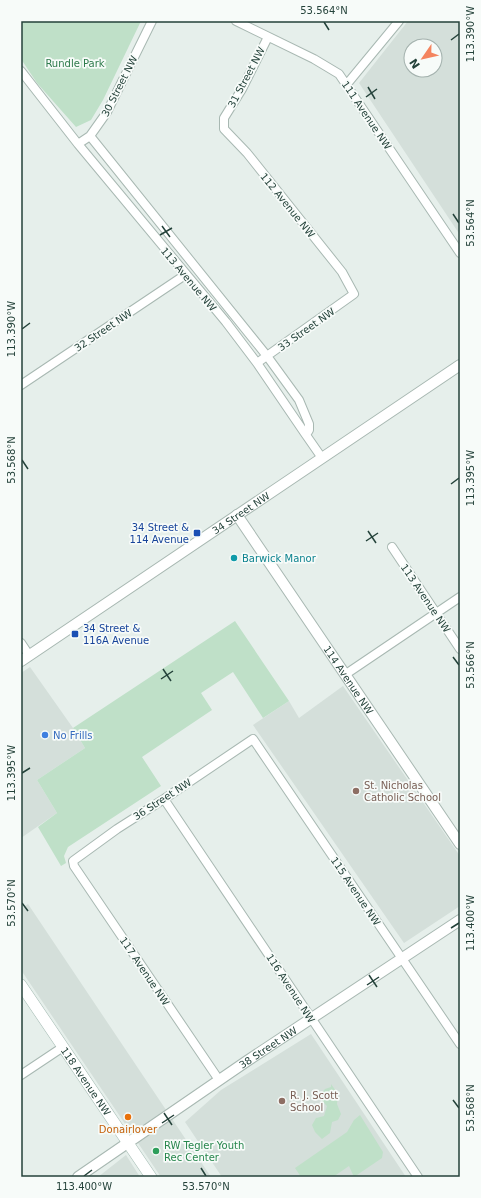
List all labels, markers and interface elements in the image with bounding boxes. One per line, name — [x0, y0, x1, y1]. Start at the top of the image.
text: 53.564°N — [300, 5, 348, 16]
text: 113.390°W — [465, 6, 476, 62]
north arrow — [403, 38, 443, 78]
street label: 31 Street NW — [226, 45, 267, 109]
street label: 30 Street NW — [99, 54, 140, 119]
text: N — [407, 56, 423, 71]
park label: Rundle Park — [45, 58, 105, 69]
street label: 111 Avenue NW — [340, 79, 394, 152]
street label: 112 Avenue NW — [258, 171, 317, 240]
text: 53.564°N — [465, 199, 476, 247]
street label: 113 Avenue NW — [159, 245, 219, 314]
text: 113.390°W — [6, 301, 17, 357]
street label: 33 Street NW — [276, 306, 337, 353]
street label: 32 Street NW — [72, 307, 134, 354]
text: 53.568°N — [6, 436, 17, 484]
text: 113.395°W — [465, 450, 476, 506]
street label: 34 Street NW — [210, 490, 272, 537]
place label: 34 Street & 114 Avenue — [130, 522, 189, 545]
marker: 34 Street & 114 Avenue — [192, 528, 202, 538]
marker: Barwick Manor — [229, 553, 239, 563]
place label: Barwick Manor — [242, 553, 317, 564]
street label: 113 Avenue NW — [399, 562, 453, 635]
place label: 34 Street & 116A Avenue — [83, 623, 149, 646]
marker: 34 Street & 116A Avenue — [70, 629, 80, 639]
text: 53.566°N — [465, 641, 476, 689]
street label: 114 Avenue NW — [321, 644, 375, 716]
marker: No Frills — [40, 730, 50, 740]
place label: No Frills — [53, 730, 92, 741]
text: 113.395°W — [6, 745, 17, 801]
street label: 36 Street NW — [131, 777, 193, 822]
place label: St. Nicholas Catholic School — [364, 780, 441, 803]
marker: St. Nicholas Catholic School — [351, 786, 361, 796]
street label: 115 Avenue NW — [329, 855, 383, 928]
text: 53.570°N — [6, 879, 17, 927]
text: 113.400°W — [465, 895, 476, 951]
street label: 117 Avenue NW — [118, 935, 172, 1008]
street label: 116 Avenue NW — [264, 952, 317, 1025]
street label: 38 Street NW — [237, 1024, 299, 1071]
street label: 118 Avenue NW — [59, 1045, 113, 1118]
text: 53.568°N — [465, 1084, 476, 1132]
place label: R. J. Scott School — [290, 1090, 338, 1113]
marker: R. J. Scott School — [277, 1096, 287, 1106]
marker: Donairlover — [123, 1112, 133, 1122]
place label: Donairlover — [99, 1124, 158, 1135]
place label: RW Tegler Youth Rec Center — [164, 1140, 244, 1163]
marker: RW Tegler Youth Rec Center — [151, 1146, 161, 1156]
text: 113.400°W — [56, 1181, 112, 1192]
text: 53.570°N — [182, 1181, 230, 1192]

